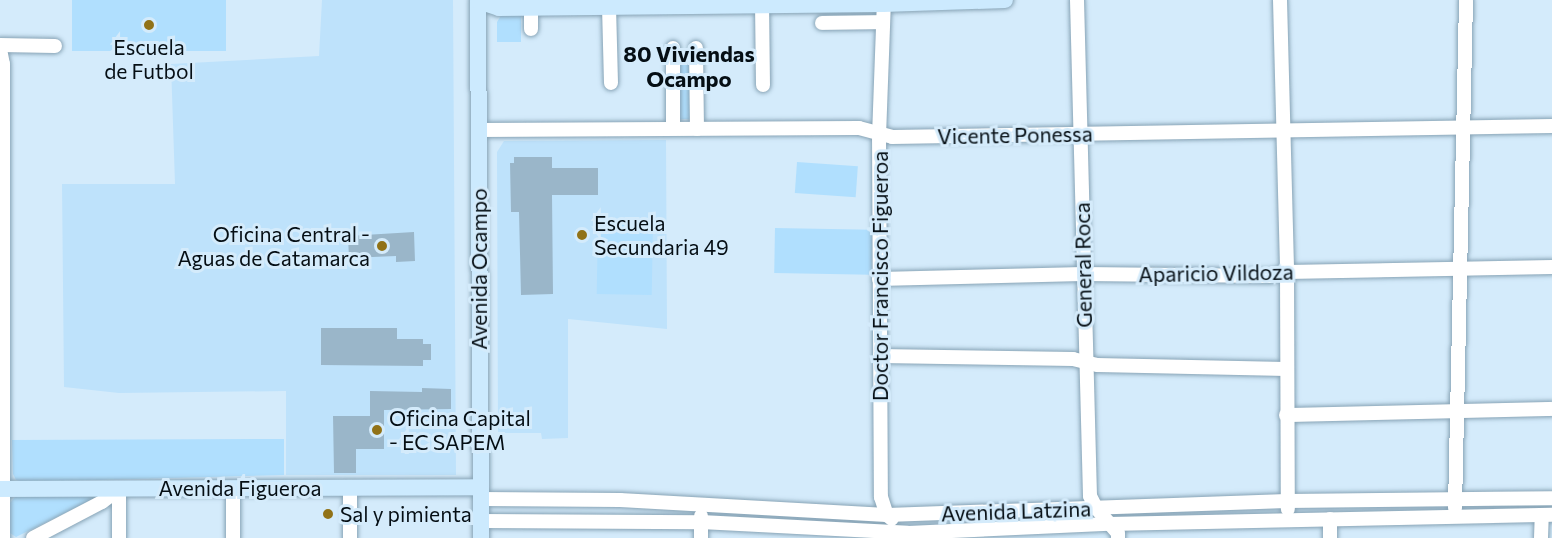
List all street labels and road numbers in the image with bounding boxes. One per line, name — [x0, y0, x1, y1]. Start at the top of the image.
street label: Vicente Ponessa — [937, 121, 1093, 149]
street label: Doctor Francisco Figueroa — [867, 151, 893, 401]
street label: Avenida Ocampo — [466, 188, 492, 350]
street label: General Roca — [1069, 202, 1097, 328]
street label: Aparicio Vildoza — [1138, 259, 1294, 287]
street label: Avenida Figueroa — [159, 475, 321, 501]
street label: Avenida Latzina — [941, 496, 1091, 526]

